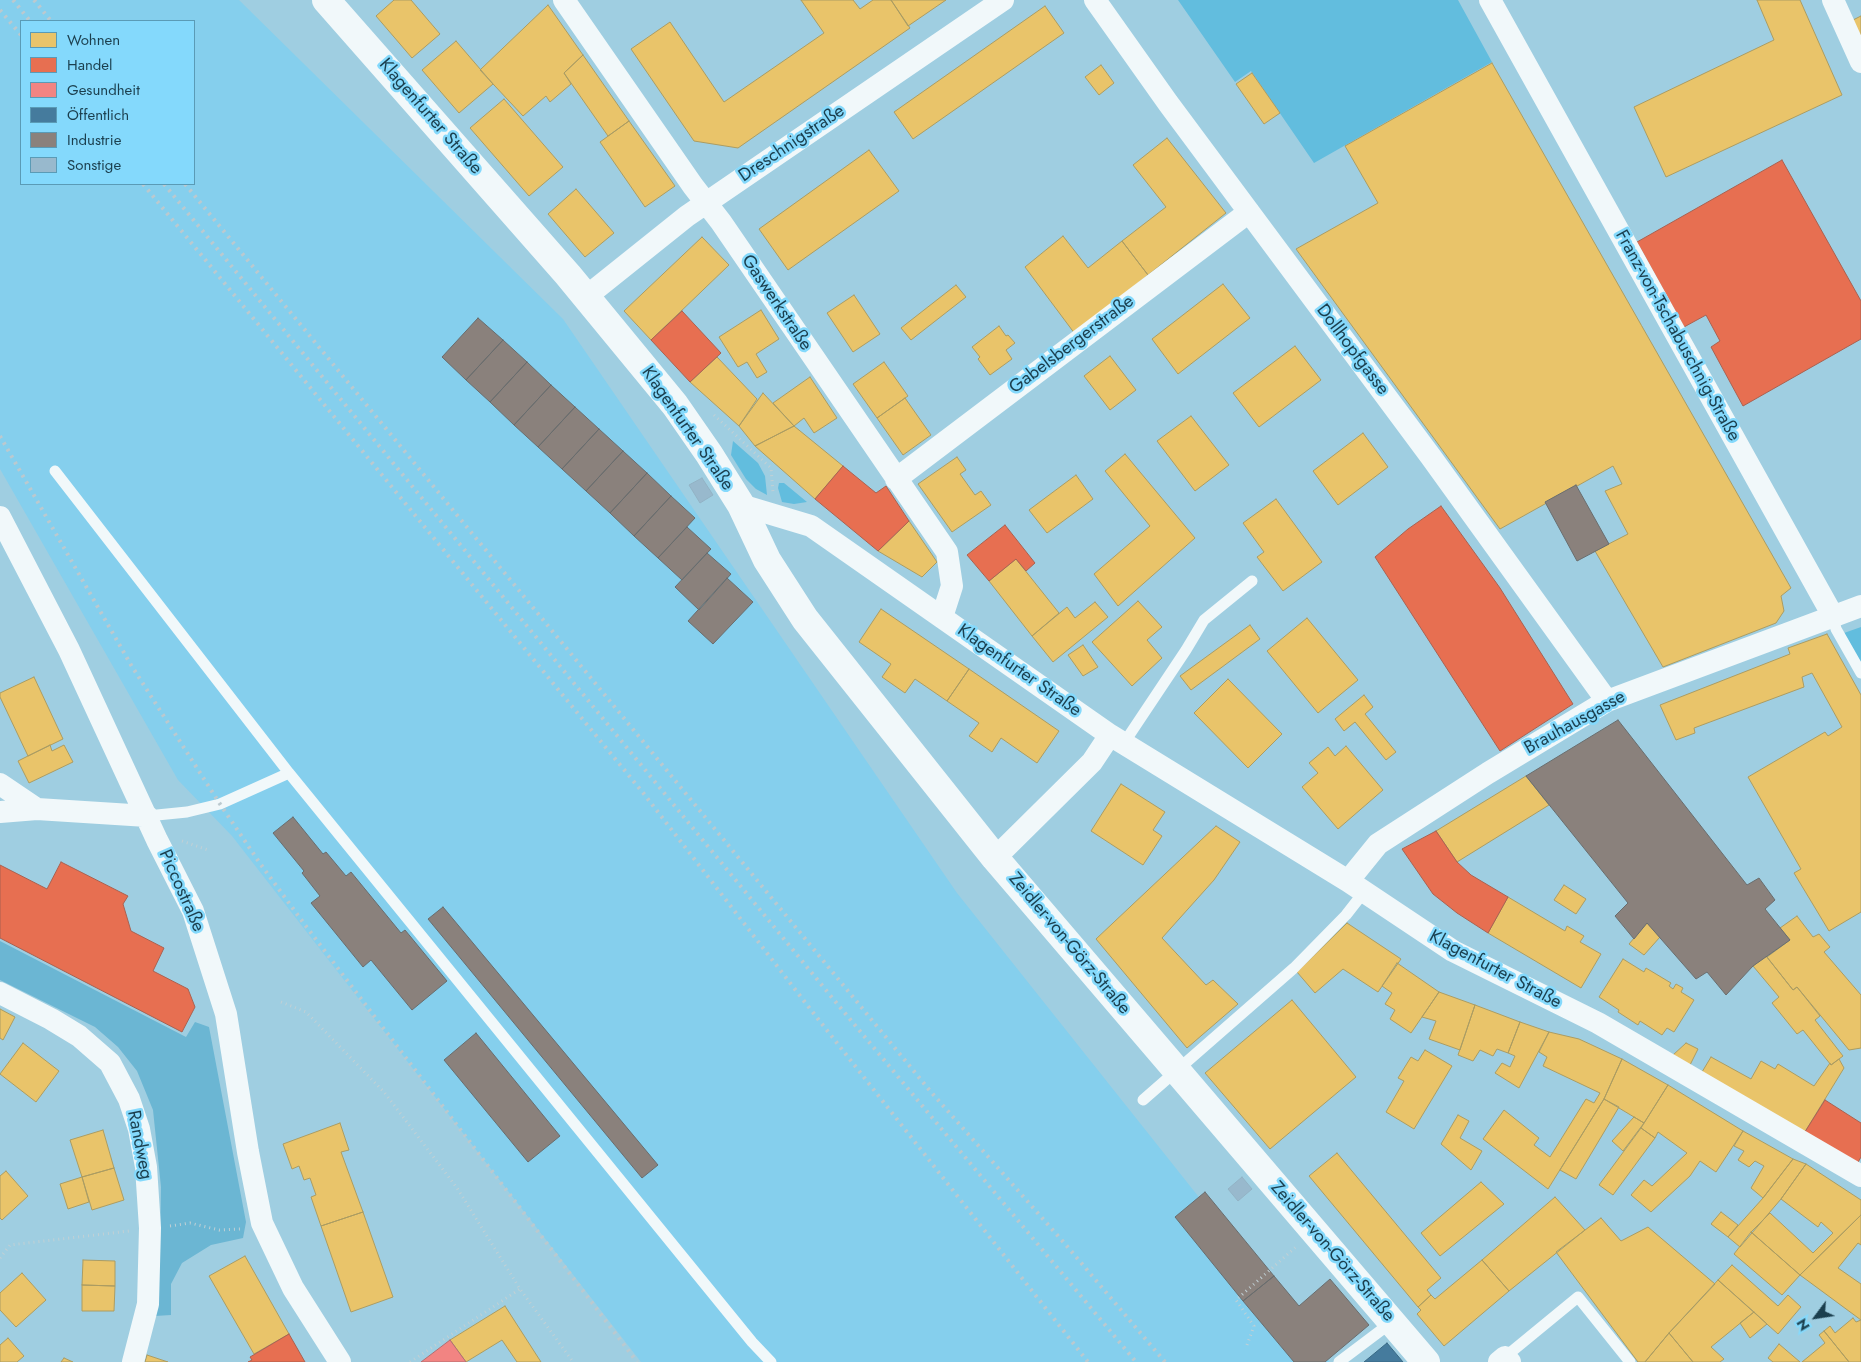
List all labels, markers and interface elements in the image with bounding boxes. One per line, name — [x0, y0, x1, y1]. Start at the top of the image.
legend — [20, 20, 195, 185]
text: Wohnen — [67, 29, 120, 51]
text: Handel — [67, 54, 113, 76]
street label: Klagenfurter Straße — [374, 55, 486, 179]
text: Gesundheit — [67, 79, 140, 101]
street label: Dreschnigstraße — [735, 101, 849, 187]
text: Öffentlich — [67, 104, 129, 126]
text: Industrie — [67, 129, 121, 151]
text: Sonstige — [67, 154, 121, 176]
street label: Franz-von-Tschabuschnig-Straße — [1610, 227, 1744, 445]
street label: Gaswerkstraße — [736, 251, 816, 355]
street label: Gabelsbergerstraße — [1005, 291, 1139, 399]
street label: Dollhopfgasse — [1311, 300, 1393, 400]
street label: Klagenfurter Straße — [636, 363, 738, 495]
street label: Klagenfurter Straße — [953, 620, 1085, 722]
street label: Brauhausgasse — [1521, 686, 1629, 760]
street label: Piccostraße — [153, 847, 209, 935]
street label: Zeidler-von-Görz-Straße — [1003, 869, 1135, 1019]
street label: Klagenfurter Straße — [1425, 926, 1565, 1014]
street label: Randweg — [122, 1109, 156, 1181]
street label: Zeidler-von-Görz-Straße — [1265, 1178, 1399, 1326]
north arrow — [1791, 1292, 1841, 1342]
text: N — [1792, 1315, 1815, 1335]

